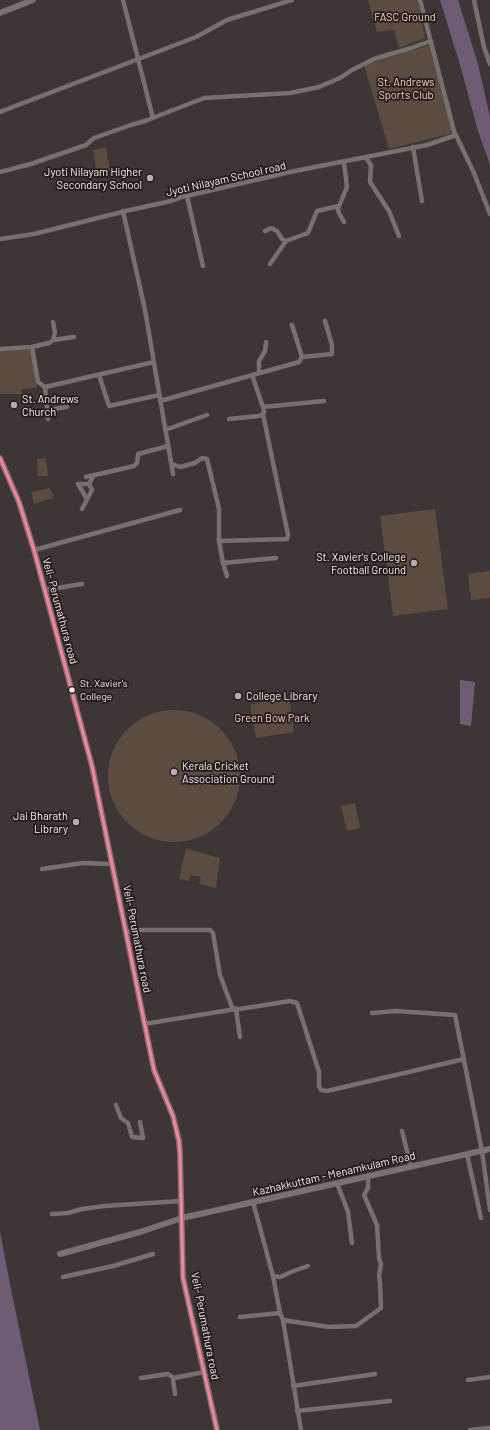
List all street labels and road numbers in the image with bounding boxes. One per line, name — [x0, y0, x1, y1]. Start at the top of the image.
street label: Jyoti Nilayam School road — [165, 159, 287, 199]
street label: Veli- Perumathura road — [39, 556, 81, 666]
street label: Veli- Perumathura road — [120, 884, 154, 994]
street label: Kazhakkuttam - Menamkulam Road — [251, 1149, 417, 1199]
street label: Veli- Perumathura road — [188, 1271, 222, 1381]

